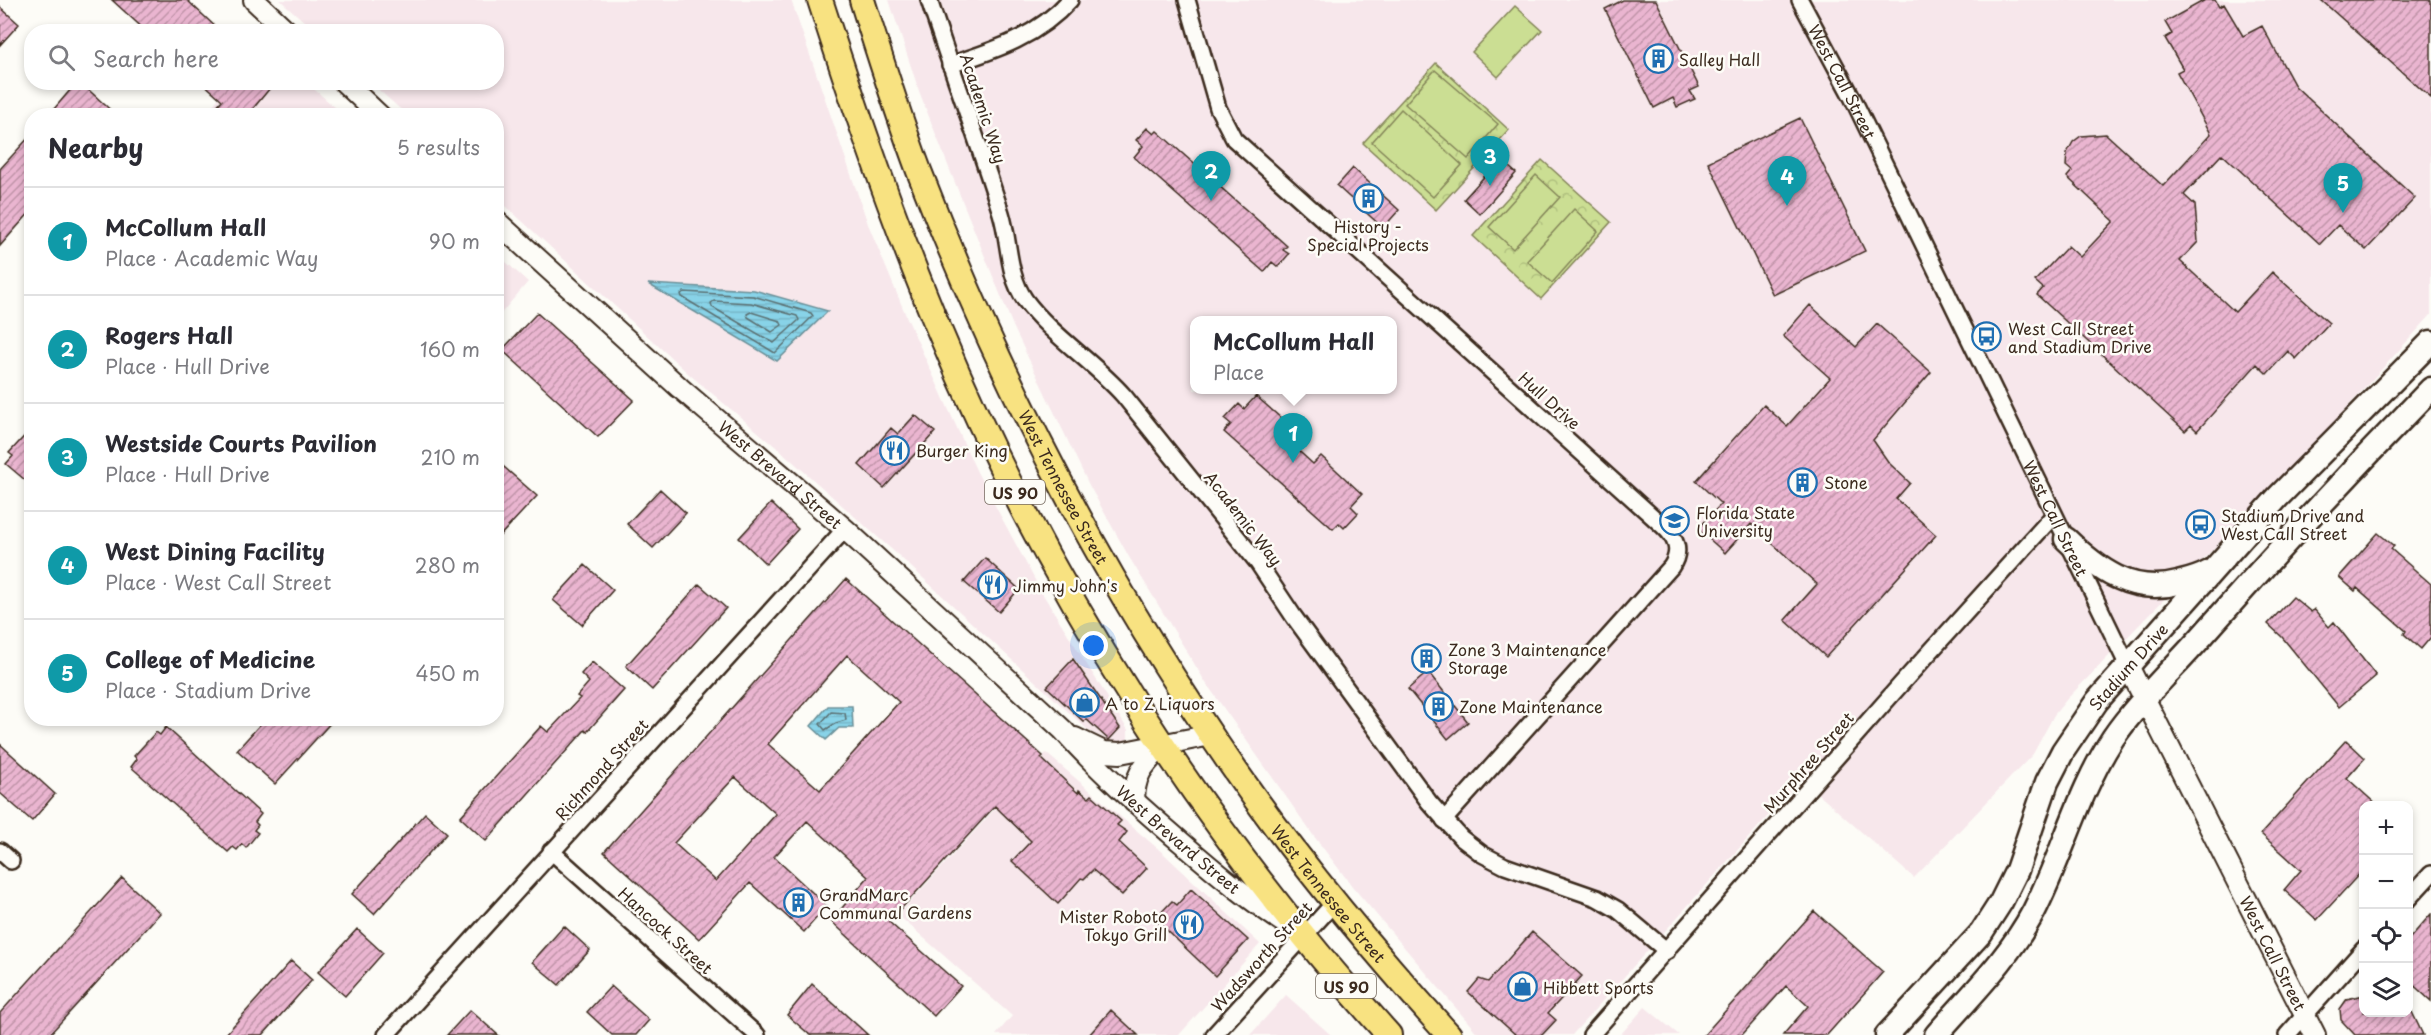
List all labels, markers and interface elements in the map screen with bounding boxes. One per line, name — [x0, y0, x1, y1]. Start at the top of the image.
street label: West Call Street — [1803, 20, 1883, 143]
search box — [24, 24, 504, 90]
icon: search — [45, 41, 78, 74]
text: Search here — [93, 41, 219, 74]
building icon: Salley Hall — [1642, 43, 1674, 75]
place label: Salley Hall — [1679, 47, 1760, 71]
street label: Academic Way — [955, 50, 1013, 166]
text: Nearby — [48, 128, 143, 167]
text: 5 results — [397, 132, 480, 162]
pin: 3 — [1470, 136, 1510, 186]
pin: 2 — [1192, 152, 1230, 201]
pin: 4 — [1768, 156, 1806, 206]
pin: 5 — [2324, 164, 2362, 213]
building icon: History - Special Projects — [1352, 182, 1384, 214]
text: McCollum Hall — [105, 210, 266, 243]
place label: History - Special Projects — [1307, 214, 1429, 256]
text: 1 — [63, 226, 72, 256]
text: 90 m — [429, 226, 480, 256]
text: Place · Academic Way — [105, 243, 318, 273]
popup — [1190, 316, 1397, 394]
place label: West Call Street and Stadium Drive — [2008, 316, 2152, 358]
text: Rogers Hall — [105, 318, 233, 351]
bus stop icon: West Call Street and Stadium Drive — [1971, 321, 2003, 353]
text: McCollum Hall — [1213, 324, 1374, 357]
text: 2 — [60, 334, 75, 364]
text: 160 m — [420, 334, 480, 364]
text: Place · Hull Drive — [105, 351, 270, 381]
text: Place — [1213, 357, 1264, 387]
street label: Hull Drive — [1514, 366, 1586, 434]
street label: West Tennessee Street — [1013, 406, 1115, 569]
street label: West Brevard Street — [714, 414, 848, 534]
pin: 1 — [1274, 414, 1312, 463]
text: Westside Courts Pavilion — [105, 426, 377, 459]
restaurant icon: Burger King — [879, 434, 911, 466]
place label: Burger King — [916, 438, 1008, 462]
text: 3 — [61, 442, 74, 472]
text: 210 m — [421, 442, 480, 472]
street label: West Call Street — [2018, 456, 2095, 580]
text: Place · Hull Drive — [105, 459, 270, 489]
street label: Academic Way — [1199, 465, 1289, 571]
building icon: Stone — [1787, 466, 1819, 498]
place label: Stone — [1824, 470, 1868, 494]
road number: US 90 — [985, 480, 1045, 504]
place label: Florida State University — [1696, 500, 1795, 542]
place label: Stadium Drive and West Call Street — [2221, 503, 2364, 545]
school or university icon: Florida State University — [1659, 505, 1691, 537]
bus stop icon: Stadium Drive and West Call Street — [2184, 508, 2216, 540]
text: West Dining Facility — [105, 534, 325, 567]
text: 4 — [61, 550, 74, 580]
text: 280 m — [415, 550, 480, 580]
text: Place · West Call Street — [105, 567, 331, 597]
restaurant icon: Jimmy John's — [976, 569, 1008, 601]
place label: Jimmy John's — [1013, 573, 1117, 597]
street label: Stadium Drive — [2082, 617, 2173, 715]
your location — [1079, 631, 1108, 660]
place label: Zone 3 Maintenance Storage — [1448, 637, 1607, 679]
text: College of Medicine — [105, 642, 315, 675]
building icon: Zone 3 Maintenance Storage — [1411, 642, 1443, 674]
text: 5 — [61, 658, 74, 688]
text: 450 m — [415, 658, 480, 688]
text: Place · Stadium Drive — [105, 675, 311, 705]
shop icon: A to Z Liquors — [1068, 687, 1100, 719]
building icon: Zone Maintenance — [1422, 690, 1454, 722]
place label: A to Z Liquors — [1105, 691, 1215, 715]
place label: Zone Maintenance — [1459, 694, 1603, 718]
street label: Murphree Street — [1757, 706, 1859, 818]
street label: Richmond Street — [549, 713, 653, 825]
street label: West Brevard Street — [1111, 779, 1246, 899]
map controls — [2359, 801, 2413, 1017]
button: + — [2359, 801, 2413, 855]
street label: West Tennessee Street — [1266, 819, 1392, 968]
button: − — [2359, 855, 2413, 909]
street label: Hancock Street — [613, 881, 719, 979]
place label: GrandMarc Communal Gardens — [819, 882, 972, 924]
building icon: GrandMarc Communal Gardens — [782, 887, 814, 919]
street label: West Call Street — [2234, 891, 2313, 1015]
street label: Wadsworth Street — [1205, 895, 1317, 1016]
place label: Mister Roboto Tokyo Grill — [1060, 904, 1167, 946]
restaurant icon: Mister Roboto Tokyo Grill — [1172, 909, 1204, 941]
button: locate — [2359, 909, 2413, 963]
button: layers — [2359, 963, 2413, 1017]
shop icon: Hibbett Sports — [1506, 971, 1538, 1003]
road number: US 90 — [1316, 974, 1376, 998]
place label: Hibbett Sports — [1543, 975, 1654, 999]

